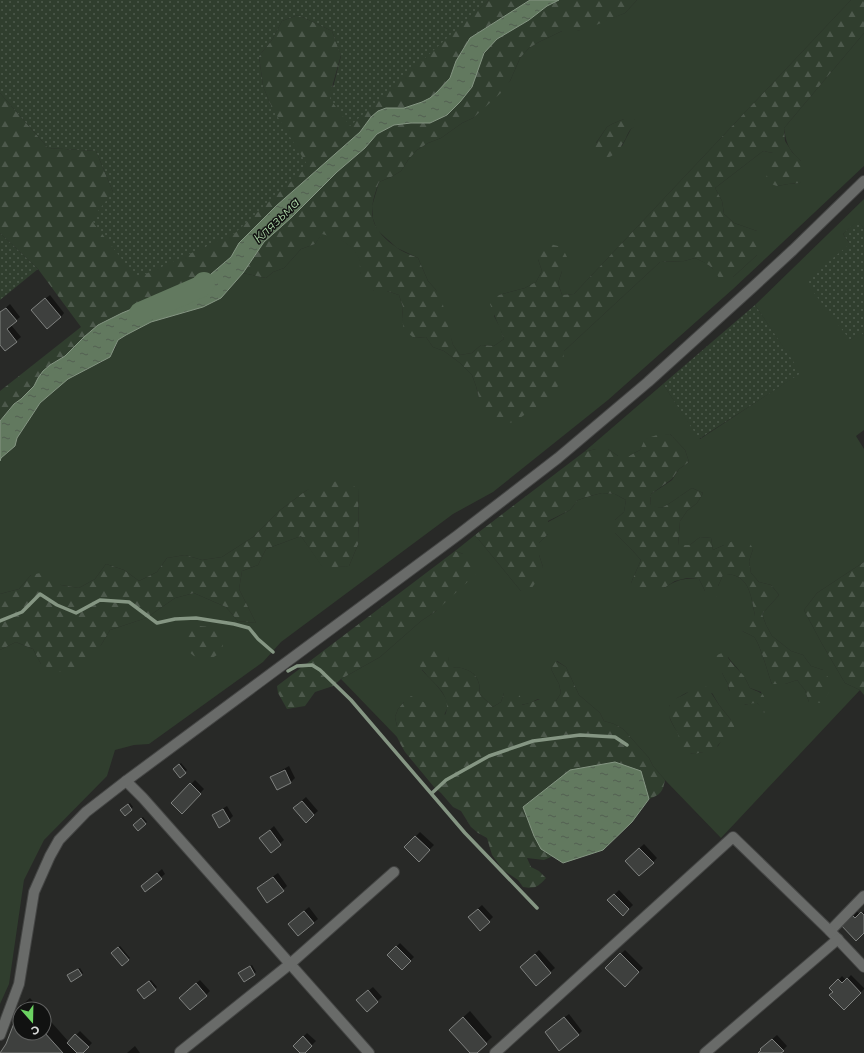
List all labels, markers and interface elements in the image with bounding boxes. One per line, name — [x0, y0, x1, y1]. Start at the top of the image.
water label: Клязьма — [249, 194, 303, 246]
north arrow — [12, 1001, 52, 1041]
text: С — [29, 1022, 42, 1038]

